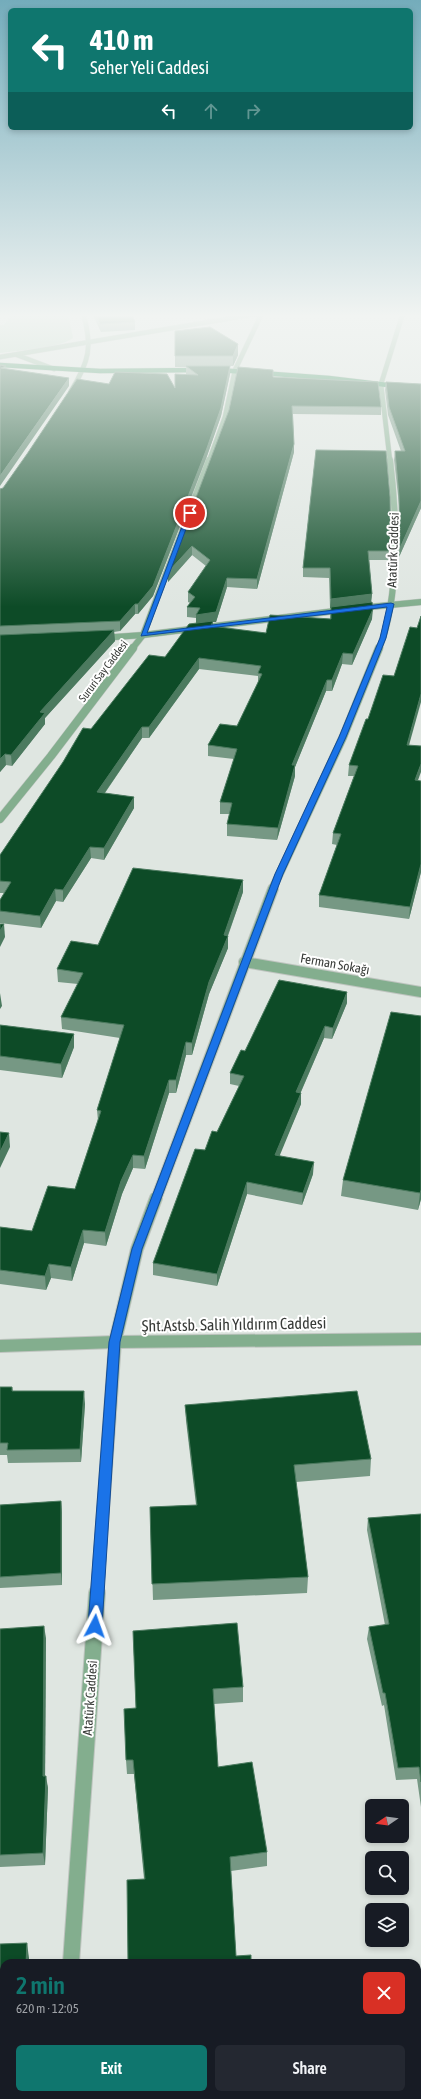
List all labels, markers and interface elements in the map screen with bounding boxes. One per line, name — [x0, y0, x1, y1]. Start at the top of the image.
icon: left — [24, 24, 76, 76]
text: 410 m — [90, 24, 153, 56]
text: Seher Yeli Caddesi — [90, 57, 209, 78]
icon: left — [158, 100, 180, 122]
icon: ahead — [200, 100, 222, 122]
icon: right — [242, 100, 264, 122]
pin — [173, 496, 207, 530]
icon: arrive — [179, 502, 201, 524]
street label: Atatürk Caddesi — [384, 512, 402, 588]
street label: Sururi Say Caddesi — [76, 638, 130, 704]
street label: Ferman Sokağı — [299, 951, 371, 977]
street label: Şht.Astsb. Salih Yıldırım Caddesi — [142, 1313, 326, 1336]
position arrow — [74, 1605, 116, 1647]
street label: Atatürk Caddesi — [80, 1660, 100, 1736]
north arrow — [365, 1799, 409, 1843]
map controls — [365, 1799, 409, 1947]
button: search — [365, 1851, 409, 1895]
button: layers — [365, 1903, 409, 1947]
text: 2 min — [16, 1972, 65, 1999]
button: close — [363, 1972, 405, 2014]
text: 620 m · 12:05 — [16, 2001, 79, 2016]
button: Exit — [16, 2045, 207, 2091]
button: Share — [215, 2045, 405, 2091]

